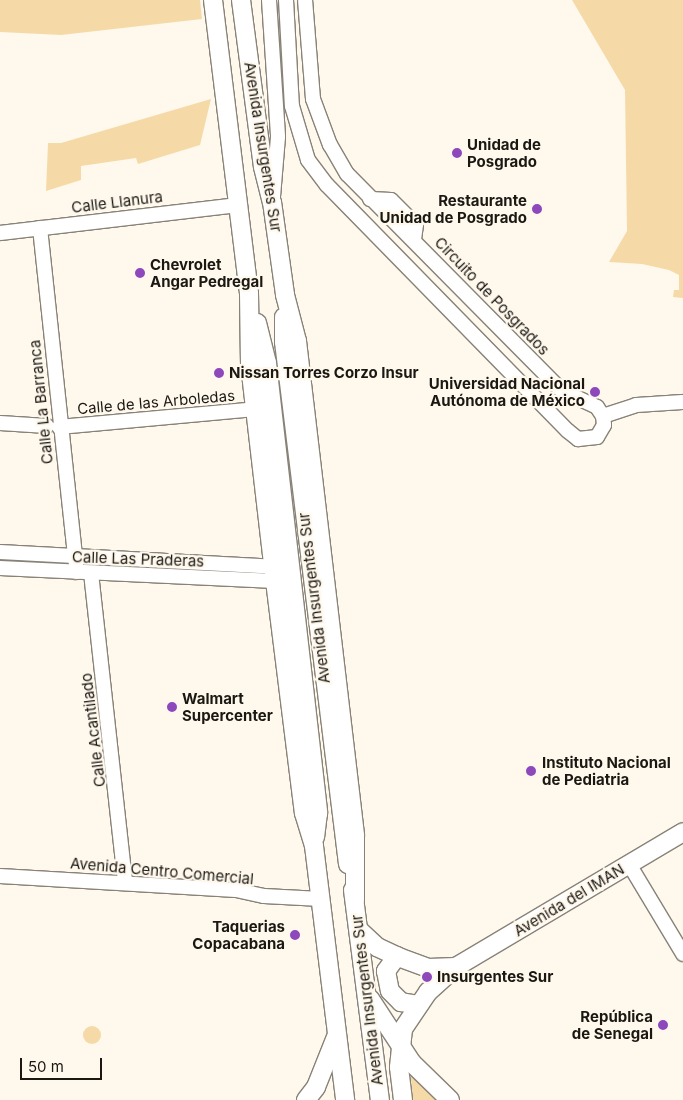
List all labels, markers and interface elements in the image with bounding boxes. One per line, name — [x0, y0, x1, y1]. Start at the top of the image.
street label: Avenida Insurgentes Sur — [241, 61, 285, 233]
place label: Unidad de Posgrado — [467, 135, 541, 170]
marker: Unidad de Posgrado — [451, 147, 463, 159]
street label: Calle Llanura — [70, 187, 164, 217]
place label: Restaurante Unidad de Posgrado — [380, 191, 527, 226]
marker: Restaurante Unidad de Posgrado — [531, 203, 543, 215]
street label: Circuito de Posgrados — [431, 233, 553, 359]
place label: Chevrolet Angar Pedregal — [150, 255, 263, 290]
marker: Chevrolet Angar Pedregal — [134, 267, 146, 279]
street label: Calle La Barranca — [26, 339, 56, 465]
place label: Nissan Torres Corzo Insur — [229, 364, 419, 382]
marker: Nissan Torres Corzo Insur — [213, 367, 225, 379]
place label: Universidad Nacional Autónoma de México — [429, 374, 585, 409]
street label: Calle de las Arboledas — [76, 386, 236, 418]
marker: Universidad Nacional Autónoma de México — [589, 386, 601, 398]
street label: Avenida Insurgentes Sur — [295, 511, 333, 685]
street label: Calle Las Praderas — [72, 548, 204, 570]
street label: Calle Acantilado — [77, 672, 109, 788]
place label: Walmart Supercenter — [182, 689, 273, 724]
marker: Walmart Supercenter — [166, 701, 178, 713]
place label: Instituto Nacional de Pediatria — [542, 753, 671, 788]
marker: Instituto Nacional de Pediatria — [524, 764, 538, 778]
street label: Avenida Centro Comercial — [70, 854, 254, 888]
street label: Avenida del IMAN — [511, 860, 627, 940]
street label: Avenida Insurgentes Sur — [348, 913, 386, 1087]
place label: Taquerias Copacabana — [192, 917, 285, 952]
marker: Taquerias Copacabana — [289, 929, 301, 941]
place label: Insurgentes Sur — [437, 968, 553, 986]
marker: Insurgentes Sur — [421, 971, 433, 983]
place label: República de Senegal — [572, 1007, 653, 1042]
marker: República de Senegal — [657, 1019, 669, 1031]
scale bar — [22, 1048, 105, 1080]
text: 50 m — [28, 1057, 64, 1076]

